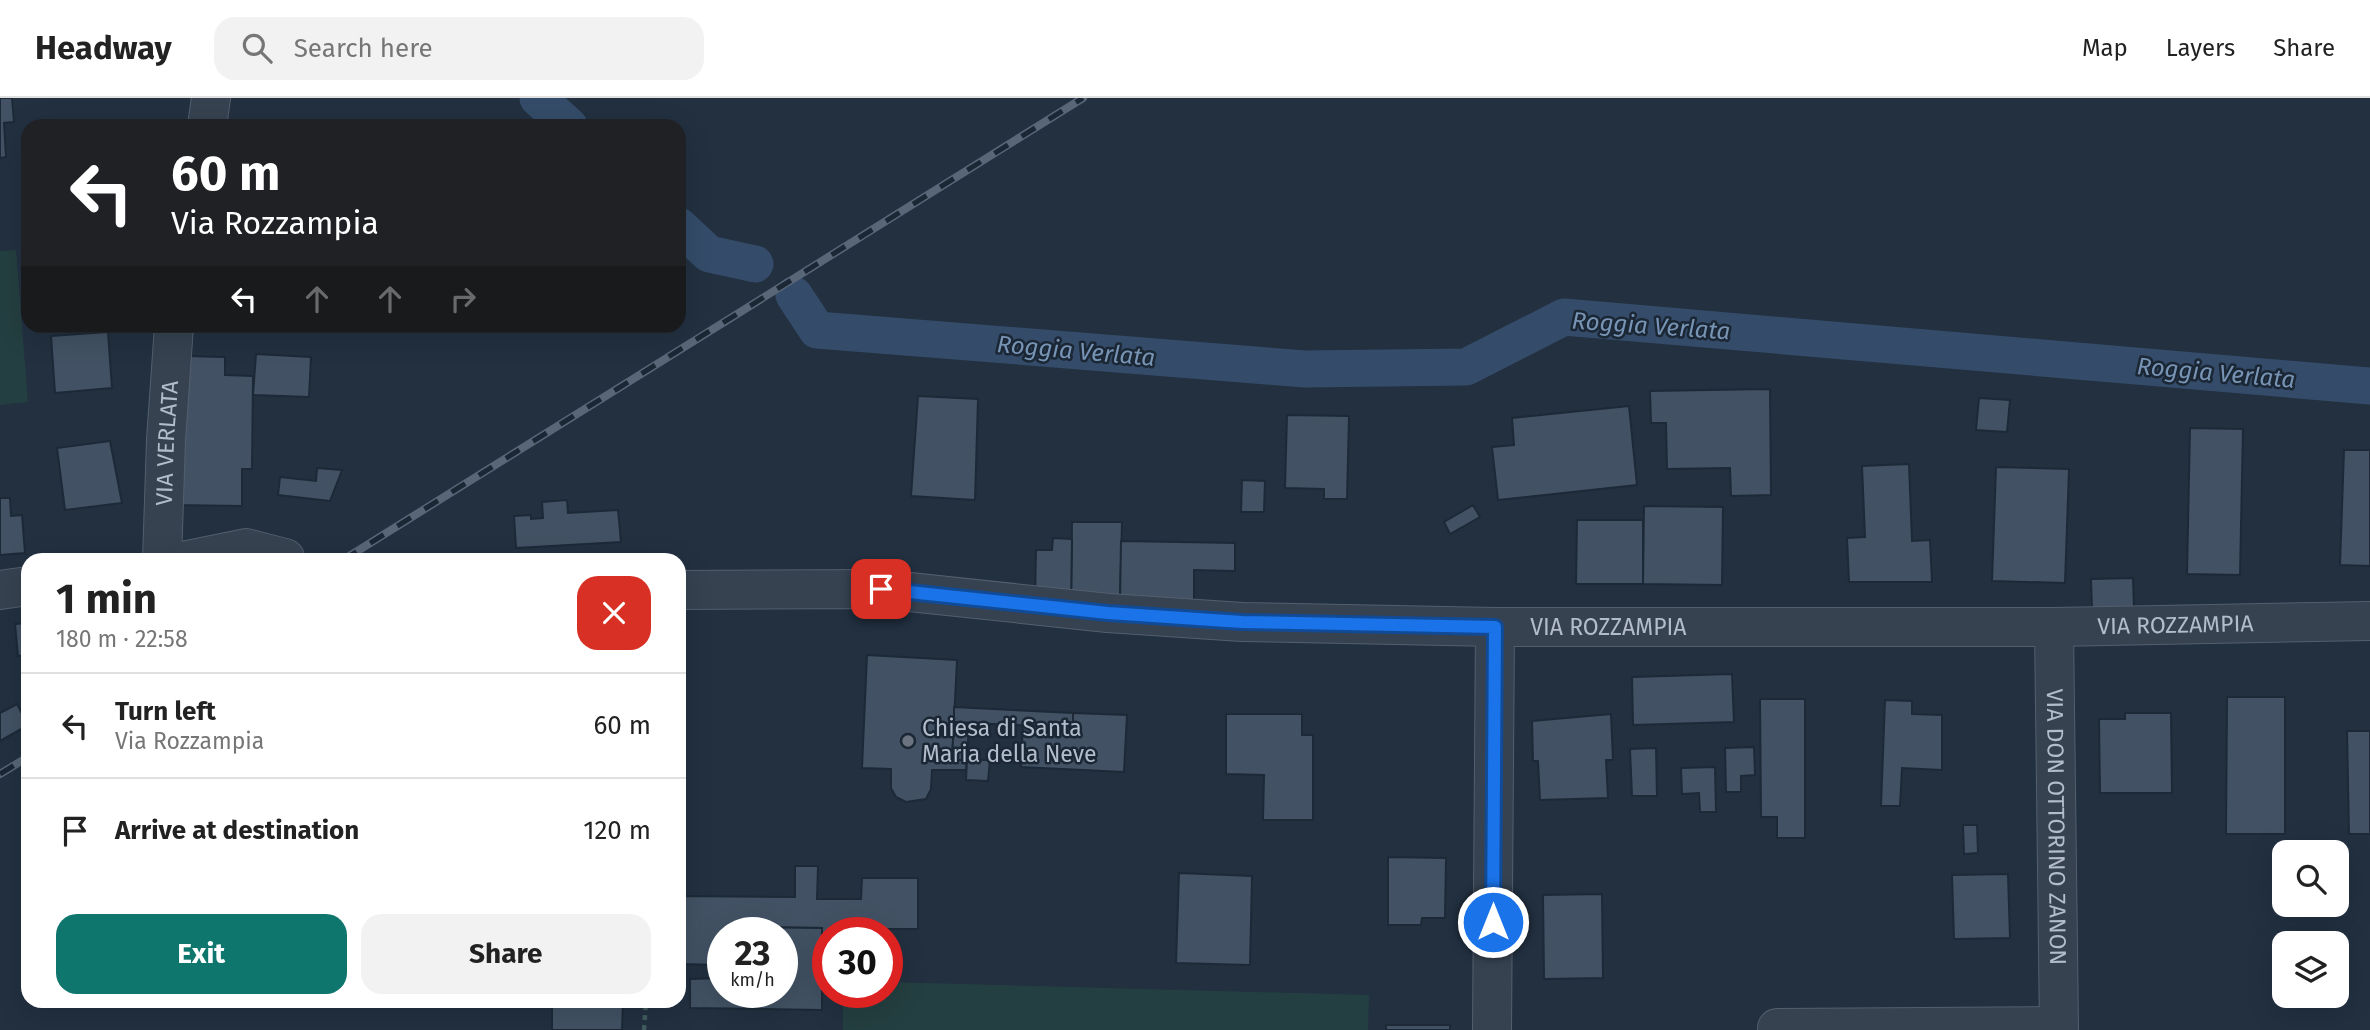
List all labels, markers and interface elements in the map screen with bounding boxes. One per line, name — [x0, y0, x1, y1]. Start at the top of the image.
search box — [214, 17, 704, 80]
text: Headway — [35, 28, 172, 68]
icon: search — [238, 29, 276, 67]
text: Search here — [294, 33, 433, 64]
text: Map — [2082, 34, 2128, 62]
text: Layers — [2166, 34, 2235, 62]
text: Share — [2273, 34, 2335, 62]
text: 60 m — [171, 144, 280, 203]
icon: left — [56, 147, 147, 238]
text: Via Rozzampia — [171, 204, 379, 242]
icon: left — [225, 280, 263, 318]
icon: ahead — [298, 280, 336, 318]
icon: ahead — [371, 280, 409, 318]
icon: right — [444, 280, 482, 318]
water label: Roggia Verlata — [1571, 307, 1731, 345]
water label: Roggia Verlata — [996, 330, 1156, 372]
water label: Roggia Verlata — [2136, 352, 2296, 394]
street label: VIA VERLATA — [150, 379, 184, 506]
pin — [851, 559, 911, 619]
icon: arrive — [862, 570, 900, 608]
text: 1 min — [56, 574, 157, 624]
button: close — [577, 576, 651, 650]
street label: VIA ROZZAMPIA — [2097, 609, 2255, 640]
street label: VIA ROZZAMPIA — [1530, 613, 1687, 641]
text: 180 m · 22:58 — [56, 625, 188, 653]
street label: VIA DON OTTORINO ZANON — [2041, 689, 2072, 965]
text: Turn left — [115, 696, 216, 727]
icon: left — [56, 707, 94, 745]
text: 60 m — [593, 710, 651, 741]
place label: Chiesa di Santa Maria della Neve — [922, 714, 1097, 768]
text: Via Rozzampia — [115, 727, 264, 755]
marker: Chiesa di Santa Maria della Neve — [900, 733, 916, 749]
icon: arrive — [56, 812, 94, 850]
text: Arrive at destination — [115, 815, 359, 846]
text: 120 m — [583, 815, 651, 846]
map controls — [2272, 840, 2349, 1008]
button: search — [2272, 840, 2349, 917]
position arrow — [1456, 885, 1530, 959]
button: Exit — [56, 914, 347, 994]
button: Share — [361, 914, 651, 994]
speed limit sign: 30 — [812, 917, 903, 1008]
button: layers — [2272, 931, 2349, 1008]
text: 23 — [734, 932, 771, 974]
text: km/h — [730, 969, 775, 991]

